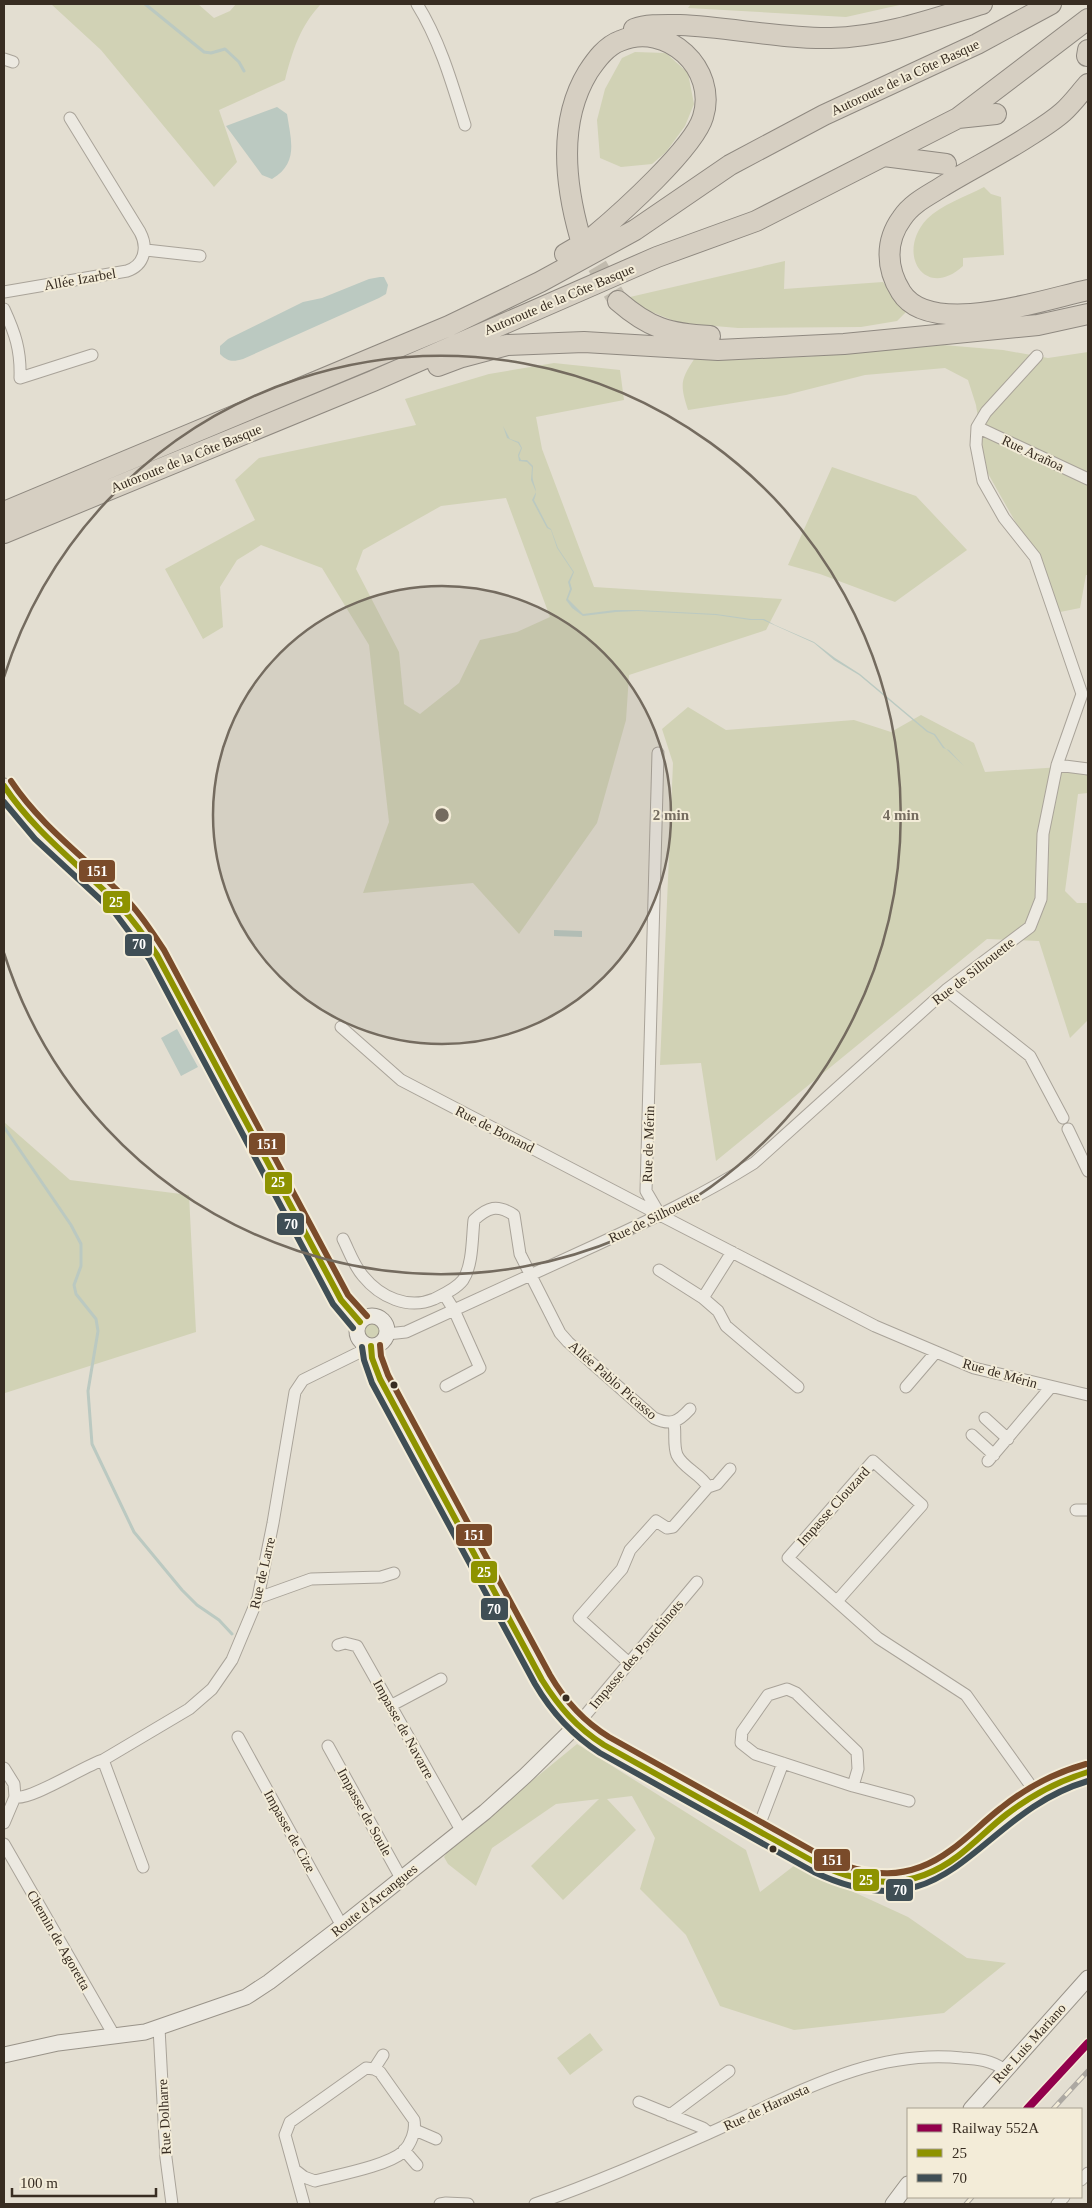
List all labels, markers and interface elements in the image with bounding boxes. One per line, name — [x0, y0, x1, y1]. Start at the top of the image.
street label: Autoroute de la Côte Basque — [829, 36, 982, 118]
street label: Autoroute de la Côte Basque — [482, 261, 637, 338]
street label: Allée Izarbel — [43, 266, 117, 293]
street label: Autoroute de la Côte Basque — [108, 421, 264, 496]
street label: Rue Arañoa — [999, 433, 1067, 475]
centre of rings — [433, 806, 451, 824]
text: 2 min — [653, 807, 690, 823]
text: 4 min — [883, 807, 920, 823]
line badge: 151 — [78, 859, 116, 883]
text: 151 — [87, 864, 108, 879]
line badge: 25 — [102, 890, 131, 914]
text: 25 — [109, 895, 123, 910]
line badge: 70 — [124, 933, 153, 957]
street label: Rue de Silhouette — [929, 935, 1017, 1008]
text: 70 — [132, 937, 146, 952]
street label: Rue de Bonand — [453, 1103, 537, 1156]
street label: Rue de Mérin — [640, 1105, 657, 1183]
line badge: 151 — [248, 1132, 286, 1156]
text: 151 — [257, 1137, 278, 1152]
line badge: 25 — [264, 1171, 293, 1195]
text: 25 — [271, 1175, 285, 1190]
street label: Rue de Silhouette — [606, 1189, 702, 1246]
line badge: 70 — [276, 1212, 305, 1236]
text: 70 — [284, 1217, 298, 1232]
street label: Allée Pablo Picasso — [566, 1338, 660, 1423]
street label: Rue de Mérin — [961, 1356, 1039, 1391]
unlabelled marker — [389, 1380, 399, 1390]
street label: Impasse Clouzard — [794, 1464, 873, 1549]
line badge: 151 — [455, 1523, 493, 1547]
text: 151 — [464, 1528, 485, 1543]
street label: Rue de Larre — [247, 1536, 278, 1610]
line badge: 25 — [470, 1560, 498, 1584]
text: 25 — [477, 1565, 491, 1580]
line badge: 70 — [480, 1597, 509, 1621]
street label: Impasse des Poutchinots — [586, 1597, 686, 1712]
text: 70 — [487, 1602, 501, 1617]
street label: Impasse de Navarre — [370, 1677, 437, 1781]
unlabelled marker — [561, 1693, 571, 1703]
street label: Impasse de Soule — [334, 1766, 395, 1859]
street label: Impasse de Cize — [261, 1787, 318, 1875]
unlabelled marker — [768, 1844, 778, 1854]
line badge: 151 — [813, 1848, 851, 1872]
text: 151 — [822, 1853, 843, 1868]
street label: Route d'Arcangues — [328, 1861, 420, 1940]
line badge: 25 — [852, 1868, 880, 1892]
text: 25 — [859, 1873, 873, 1888]
line badge: 70 — [885, 1878, 914, 1902]
text: 70 — [893, 1883, 907, 1898]
street label: Chemin de Agoretta — [24, 1888, 94, 1993]
street label: Rue Luis Mariano — [990, 2000, 1069, 2086]
street label: Rue Dolharre — [155, 2079, 174, 2155]
street label: Rue de Harausta — [721, 2081, 812, 2134]
legend — [907, 2108, 1082, 2198]
text: Railway 552A — [952, 2120, 1039, 2136]
text: 25 — [952, 2145, 967, 2161]
scale bar — [12, 2166, 156, 2198]
text: 70 — [952, 2170, 967, 2186]
text: 100 m — [20, 2175, 58, 2191]

